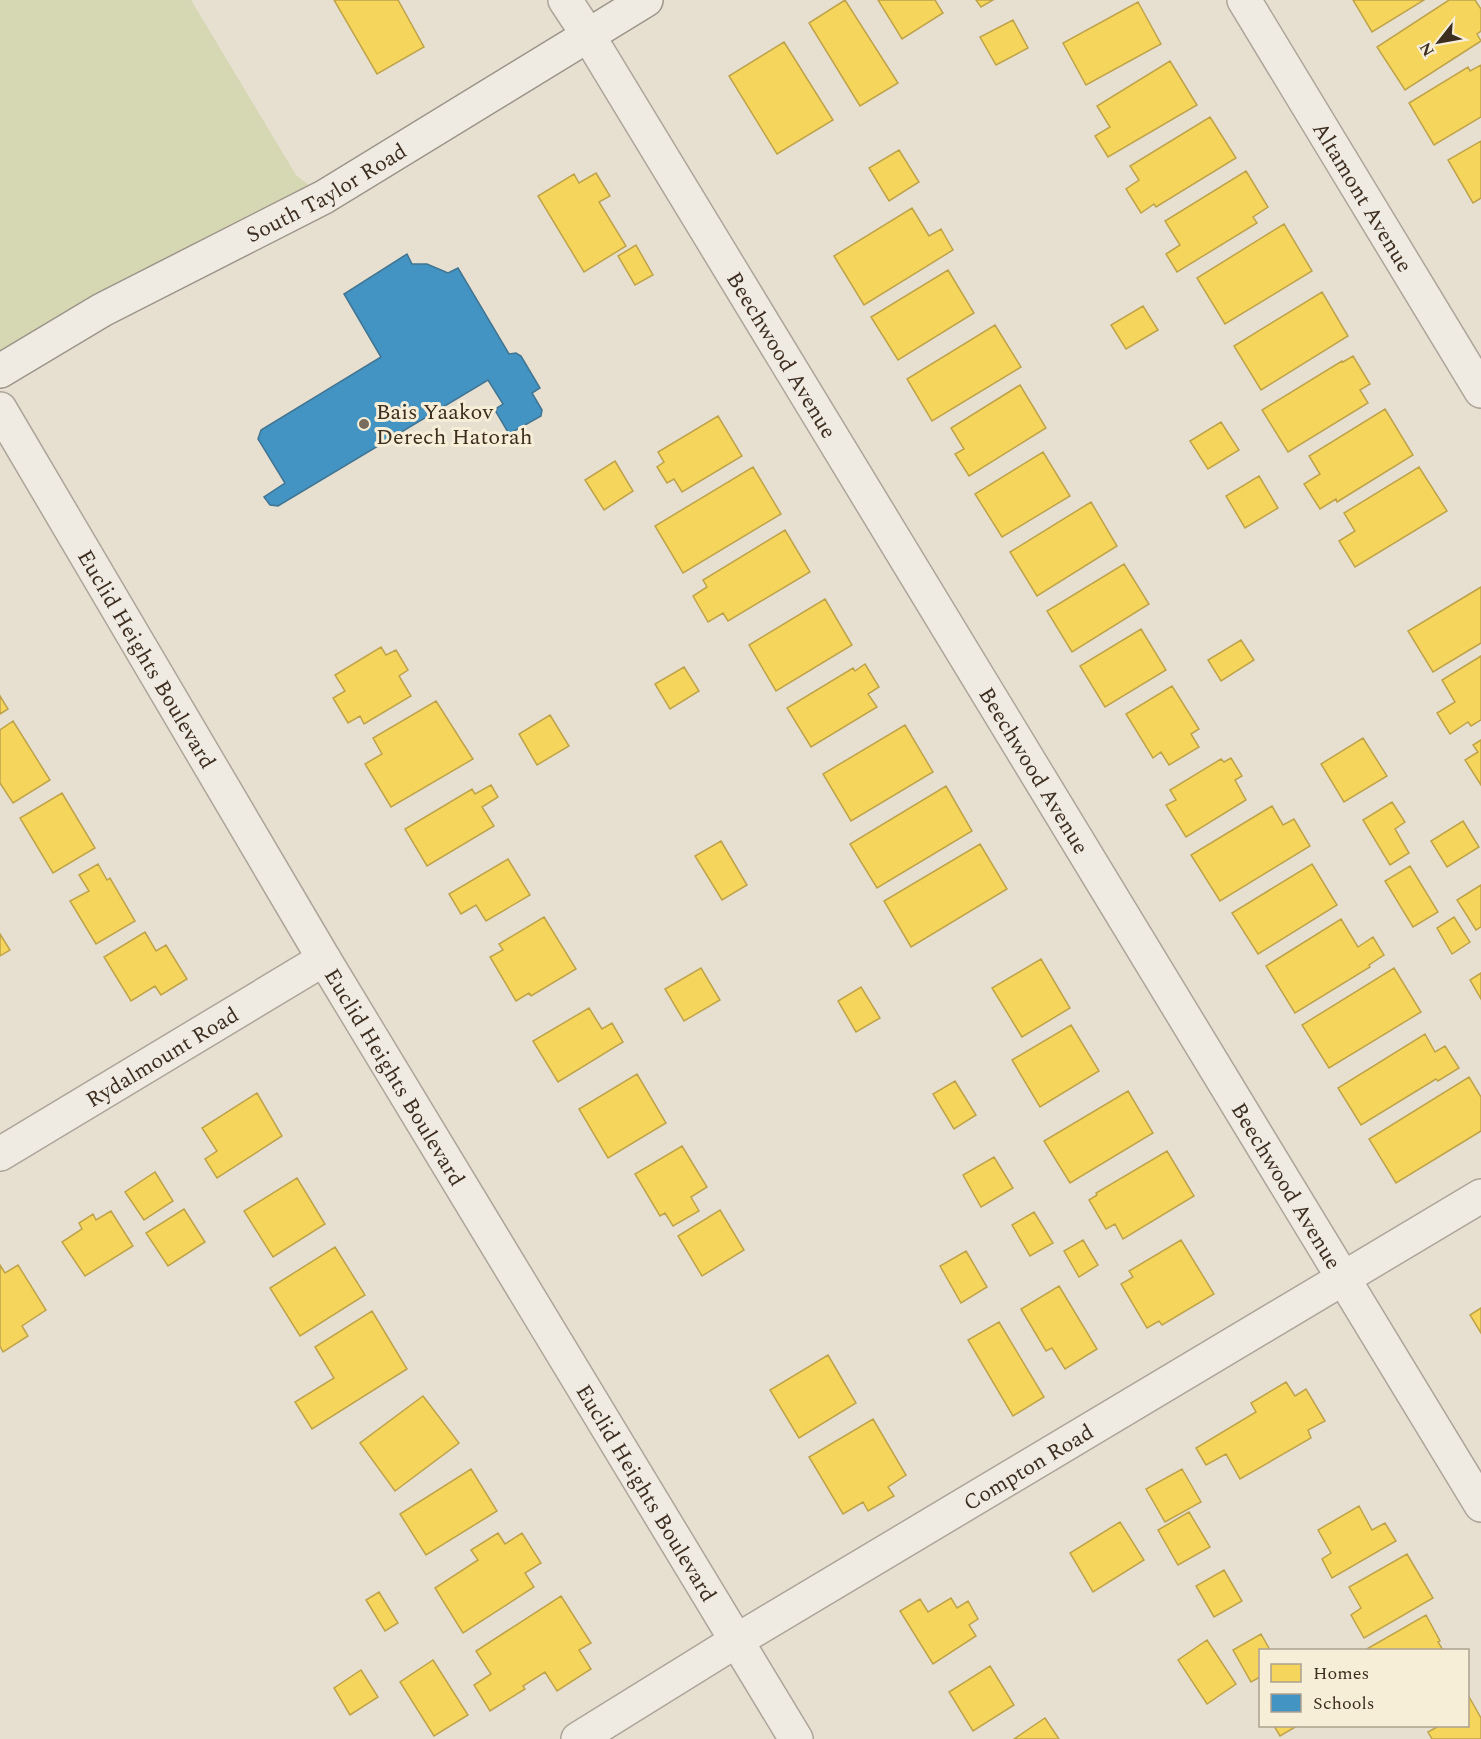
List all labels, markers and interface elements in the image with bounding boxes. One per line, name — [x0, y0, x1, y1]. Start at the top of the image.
north arrow — [1409, 12, 1469, 72]
text: N — [1413, 37, 1441, 61]
street label: Altamont Avenue — [1304, 116, 1420, 279]
street label: South Taylor Road — [241, 135, 414, 252]
street label: Beechwood Avenue — [717, 266, 844, 445]
place label: Bais Yaakov Derech Hatorah — [376, 396, 533, 454]
marker: Bais Yaakov Derech Hatorah — [357, 417, 371, 431]
street label: Euclid Heights Boulevard — [68, 544, 223, 776]
street label: Beechwood Avenue — [970, 681, 1097, 861]
street label: Euclid Heights Boulevard — [315, 962, 473, 1193]
street label: Rydalmount Road — [80, 999, 246, 1117]
street label: Beechwood Avenue — [1222, 1096, 1349, 1276]
street label: Euclid Heights Boulevard — [567, 1378, 724, 1609]
street label: Compton Road — [957, 1416, 1100, 1520]
legend — [1259, 1649, 1469, 1727]
text: Homes — [1313, 1660, 1369, 1687]
text: Schools — [1313, 1690, 1375, 1717]

